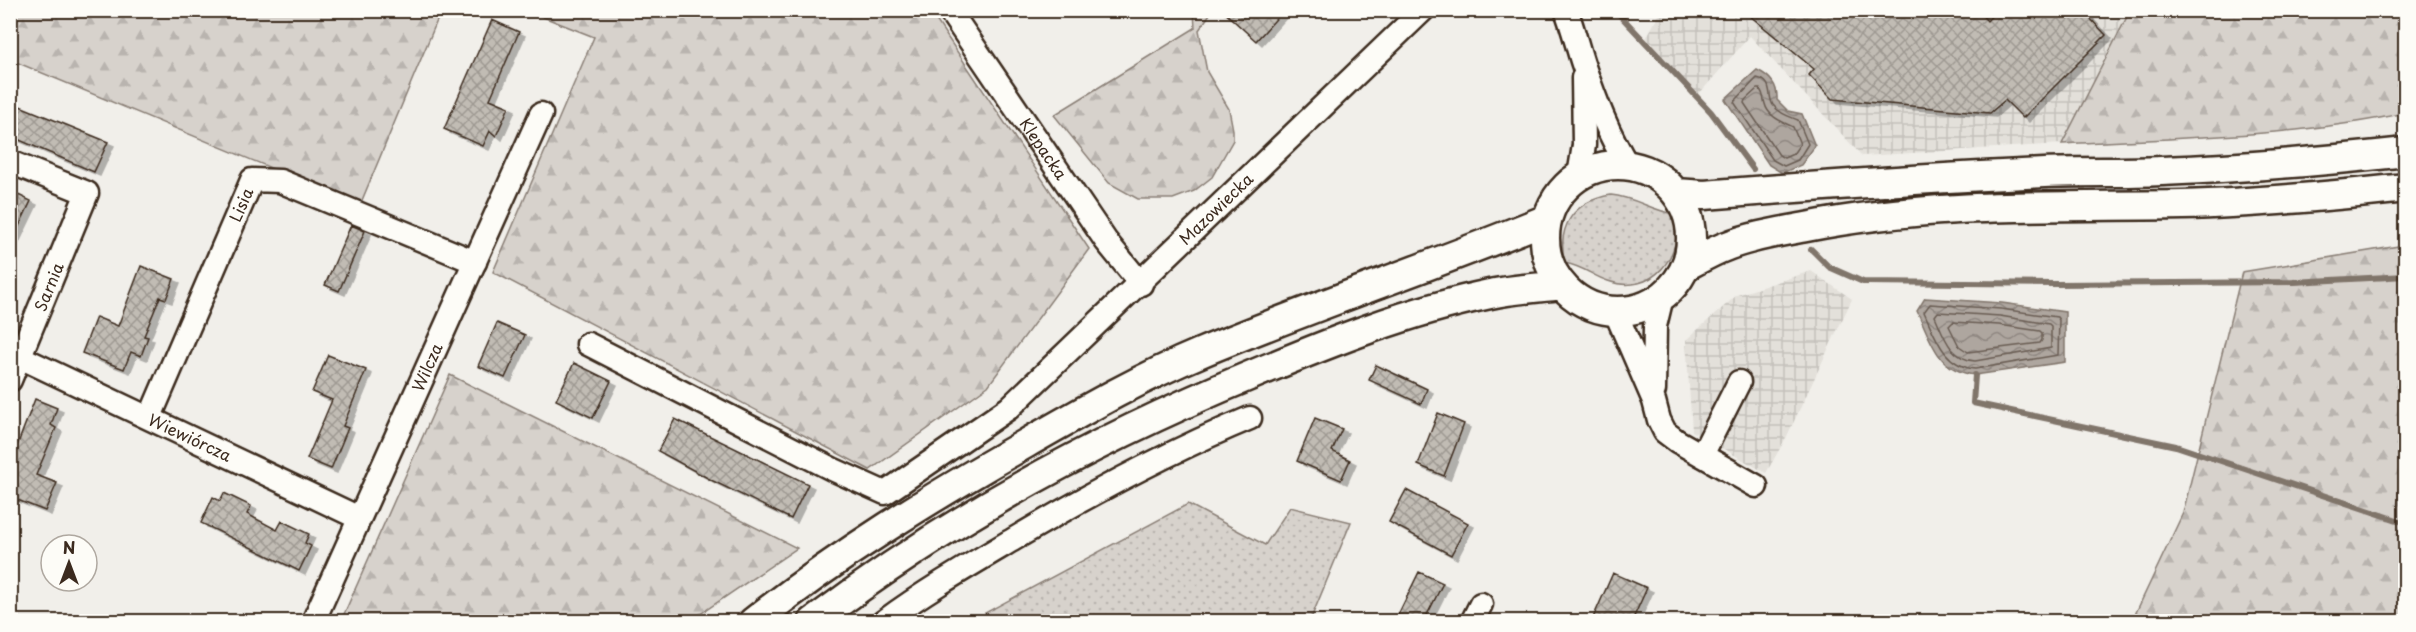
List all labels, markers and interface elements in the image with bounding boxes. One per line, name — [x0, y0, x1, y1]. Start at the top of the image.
street label: Klepacka — [1015, 113, 1074, 184]
street label: Mazowiecka — [1173, 167, 1258, 250]
street label: Lisia — [222, 183, 258, 225]
street label: Sarnia — [27, 258, 69, 315]
street label: Wilcza — [405, 339, 448, 395]
street label: Wiewiórcza — [145, 407, 236, 467]
north arrow — [39, 533, 99, 593]
text: N — [63, 535, 75, 559]

